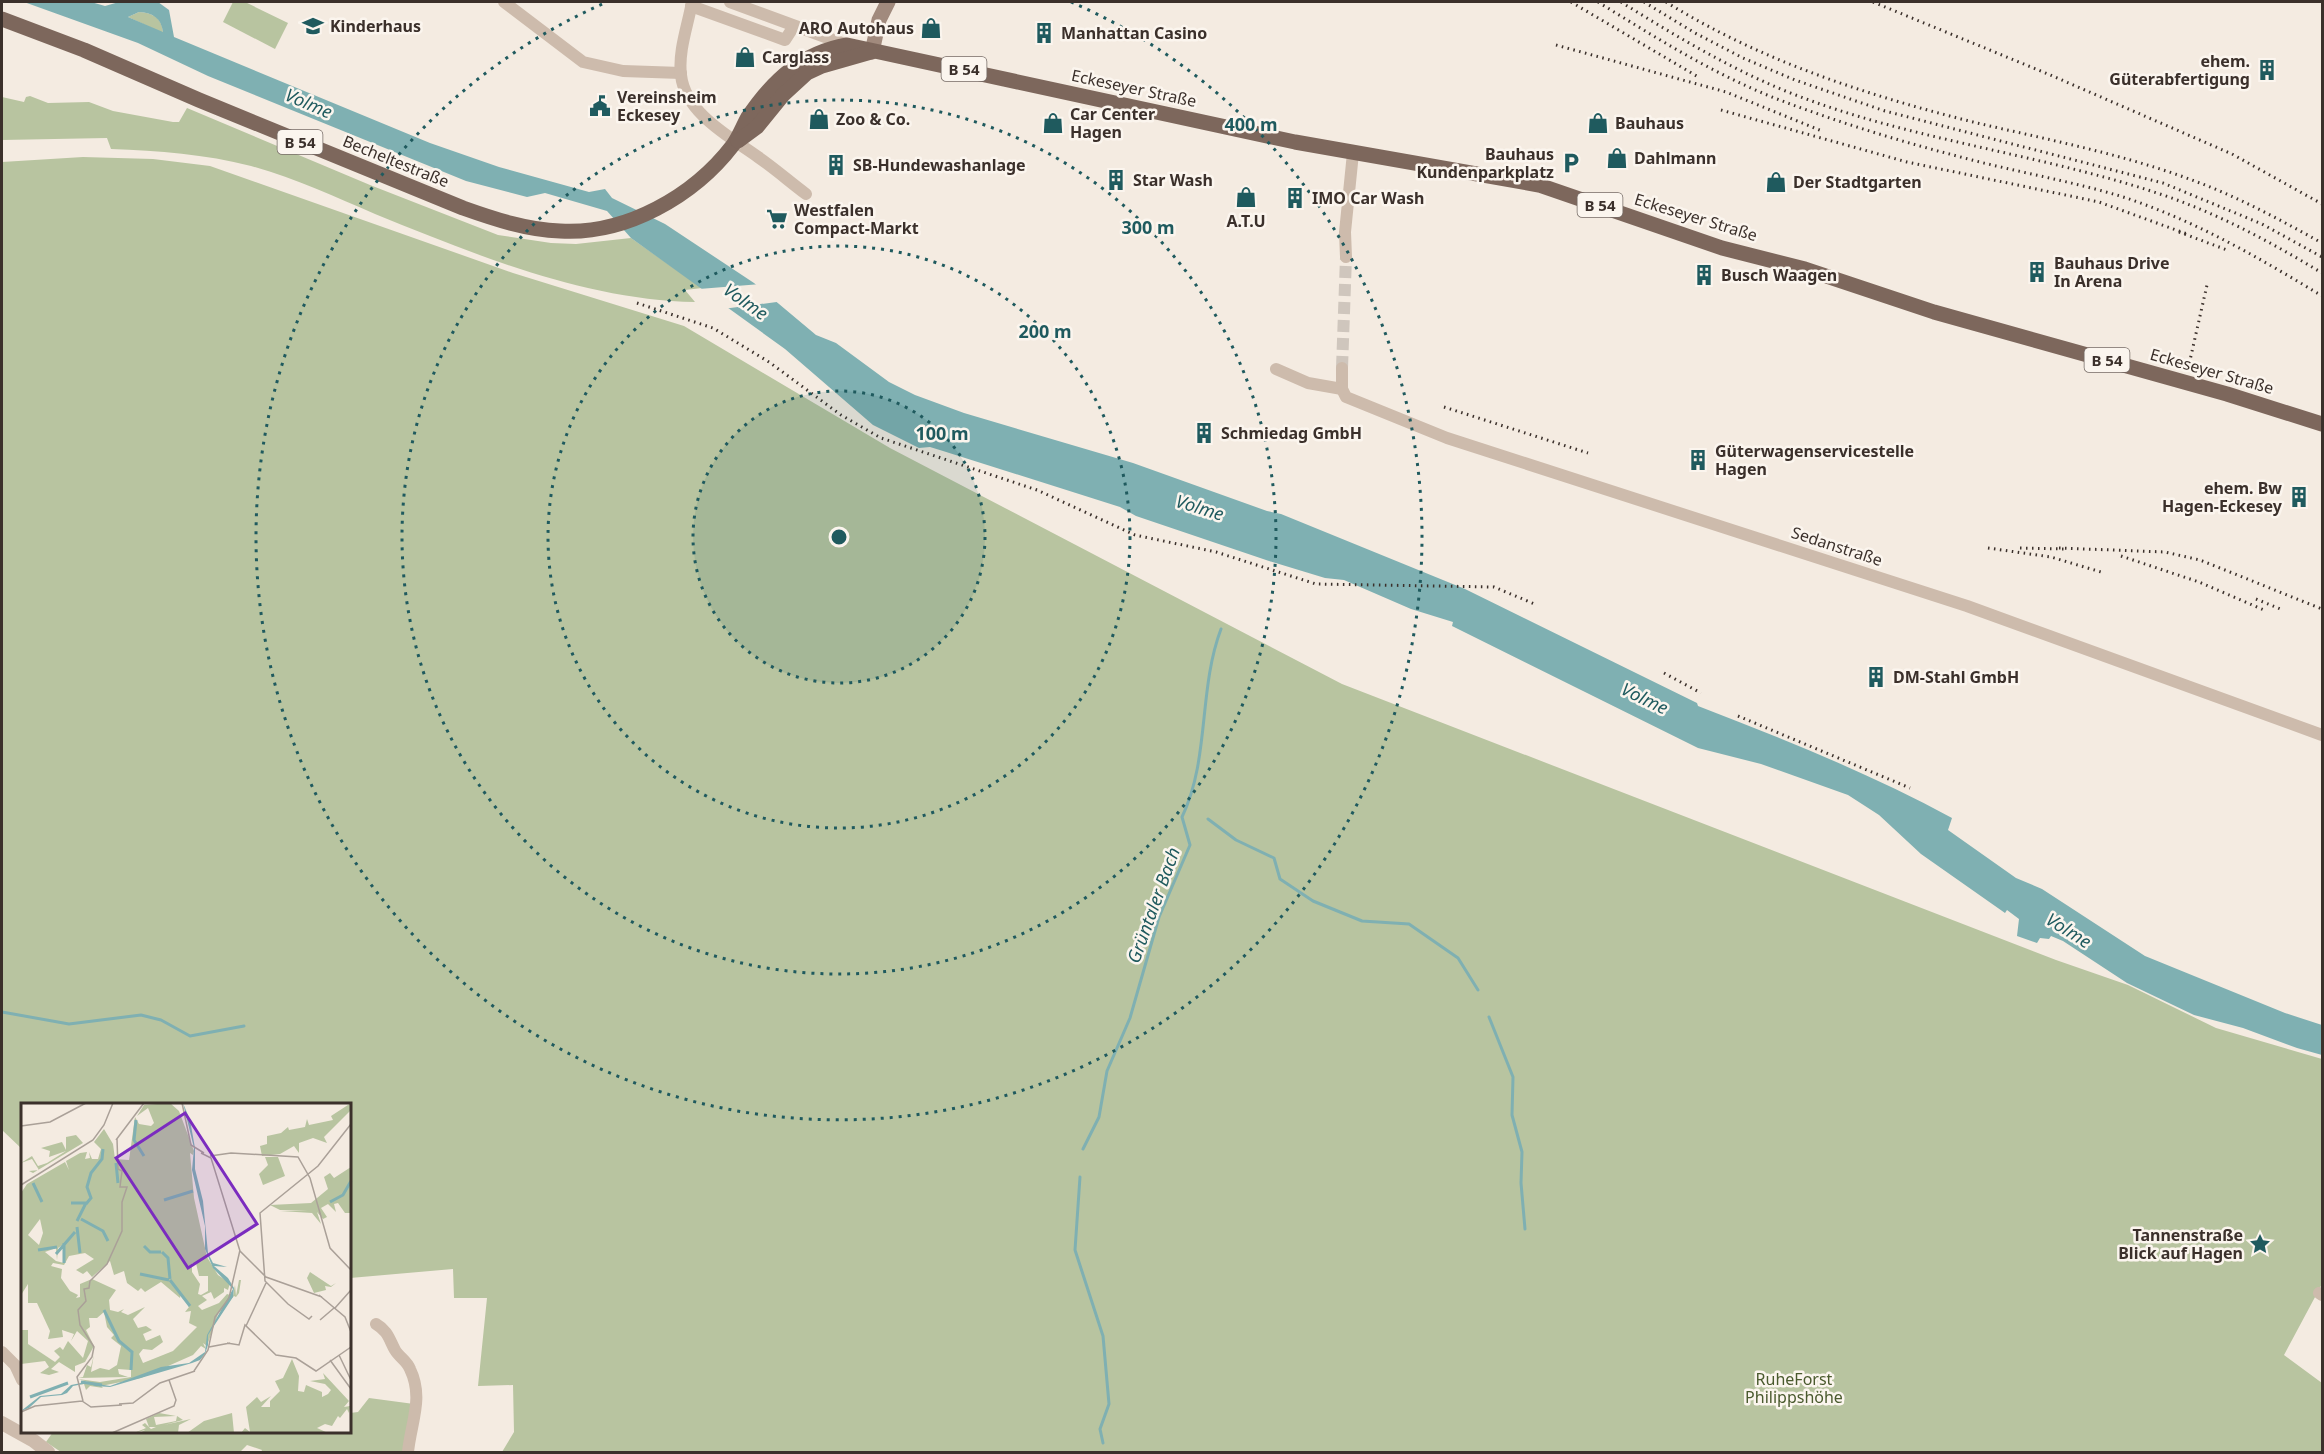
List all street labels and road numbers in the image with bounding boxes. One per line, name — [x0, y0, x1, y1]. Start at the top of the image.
road number: B 54 — [942, 57, 986, 81]
street label: Eckeseyer Straße — [1069, 64, 1199, 112]
road number: B 54 — [278, 130, 322, 154]
street label: Becheltestraße — [340, 130, 452, 192]
street label: Eckeseyer Straße — [1632, 188, 1760, 246]
road number: B 54 — [1578, 193, 1622, 217]
street label: Eckeseyer Straße — [2148, 343, 2276, 399]
road number: B 54 — [2084, 348, 2130, 372]
street label: Sedanstraße — [1789, 521, 1885, 571]

